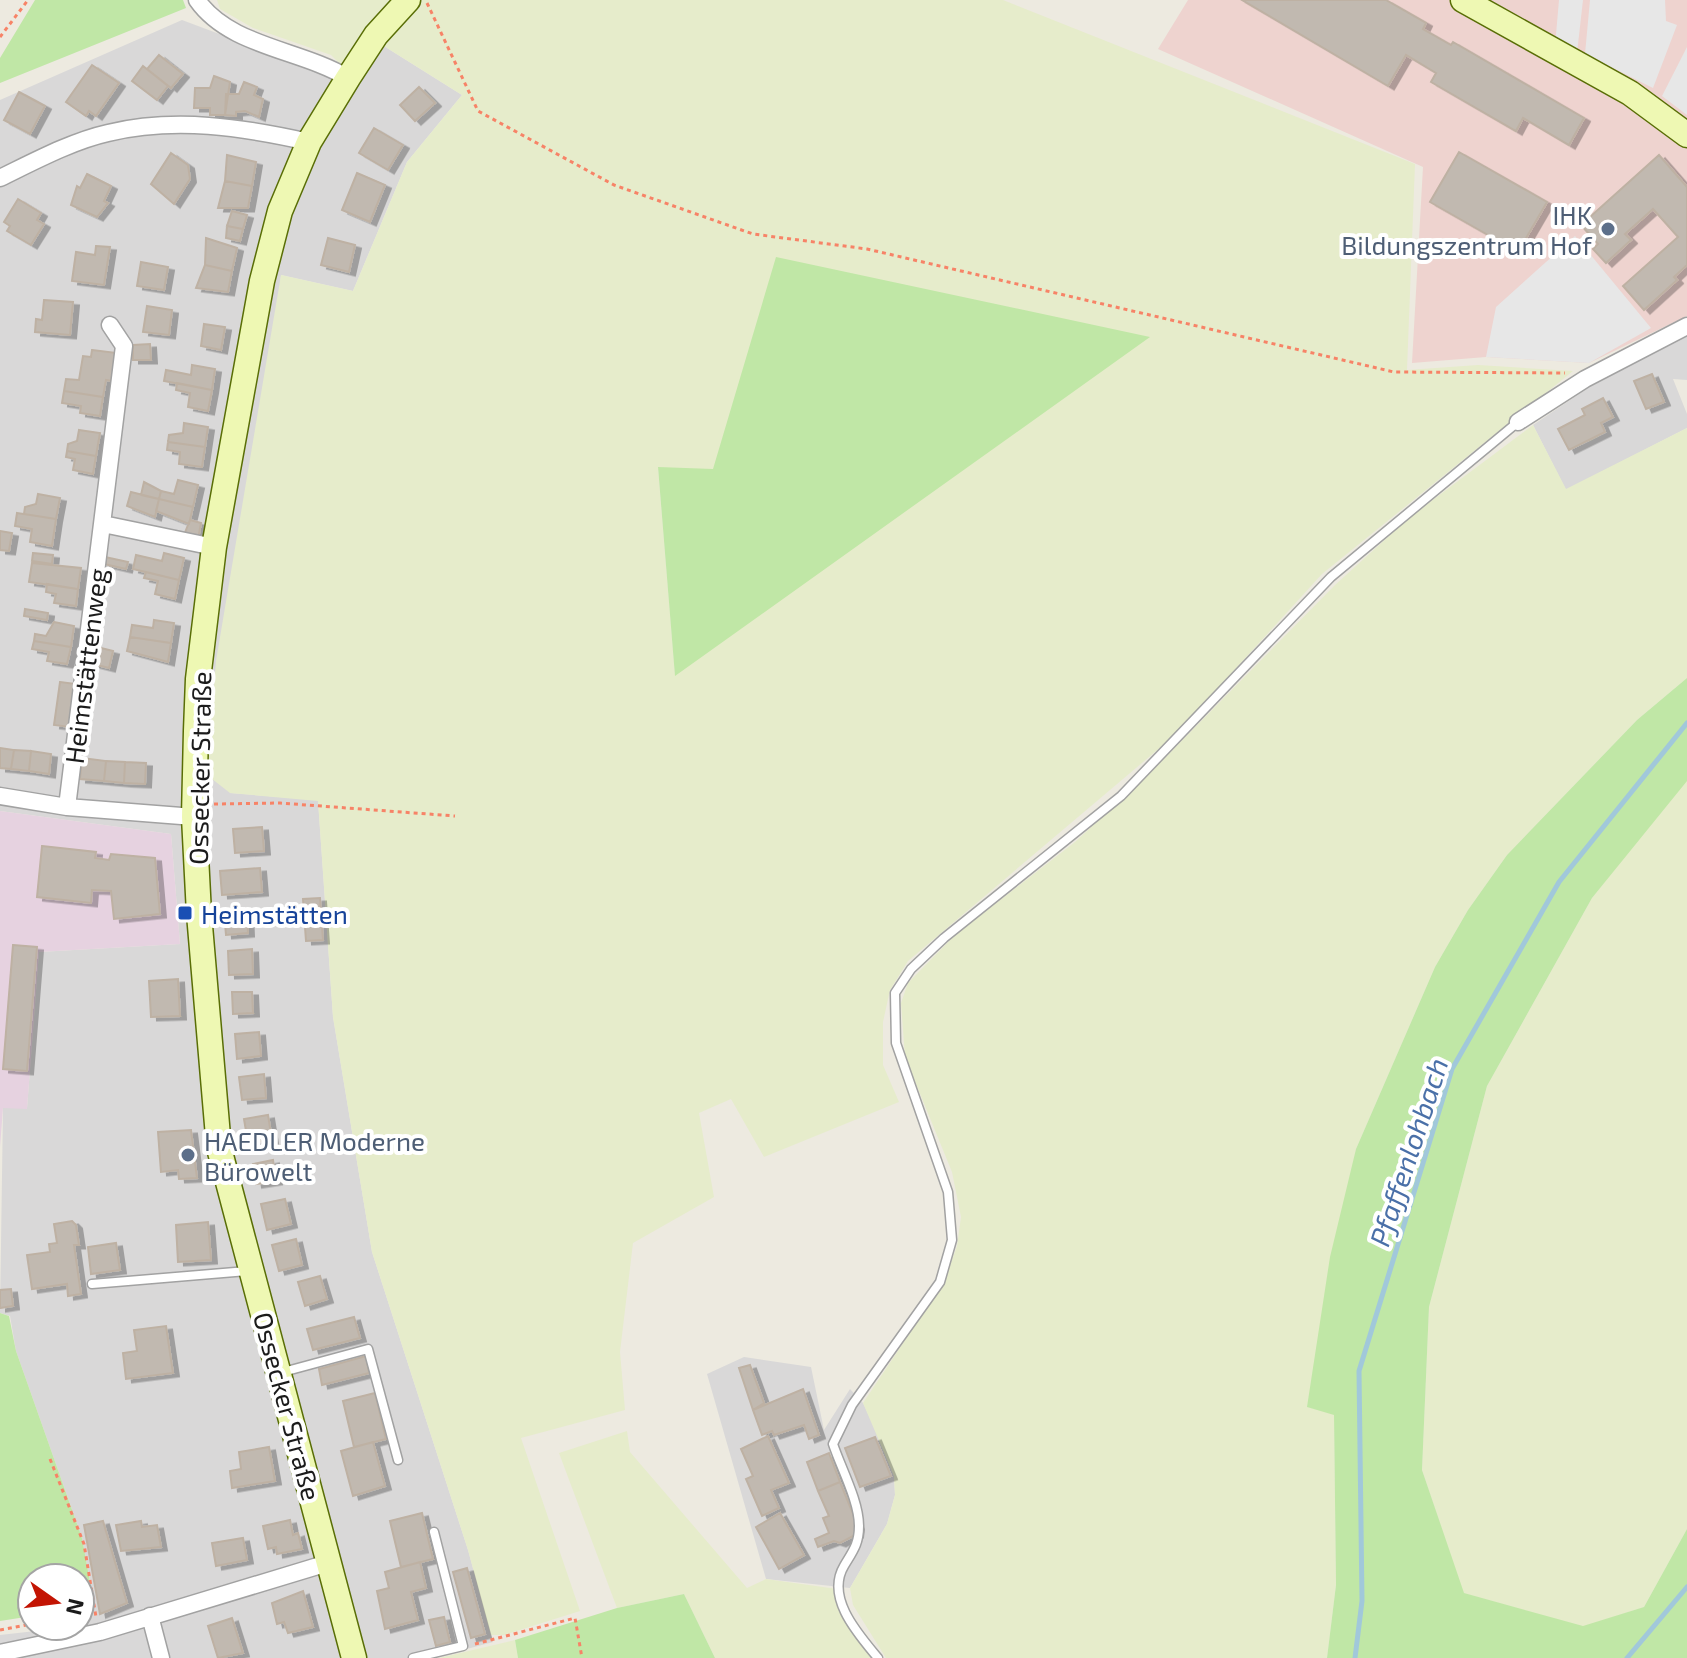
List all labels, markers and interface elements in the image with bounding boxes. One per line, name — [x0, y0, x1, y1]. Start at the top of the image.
place label: IHK Bildungszentrum Hof — [1341, 199, 1593, 260]
marker: IHK Bildungszentrum Hof — [1599, 220, 1617, 238]
street label: Heimstättenweg — [58, 567, 112, 765]
street label: Ossecker Straße — [182, 671, 216, 865]
place label: Heimstätten — [201, 898, 348, 929]
marker: Heimstätten — [176, 904, 194, 922]
water label: Pfaffenlohbach — [1362, 1054, 1454, 1250]
place label: HAEDLER Moderne Bürowelt — [204, 1125, 425, 1186]
marker: HAEDLER Moderne Bürowelt — [179, 1146, 197, 1164]
street label: Ossecker Straße — [248, 1309, 328, 1503]
north arrow — [16, 1562, 96, 1642]
text: N — [62, 1596, 91, 1618]

